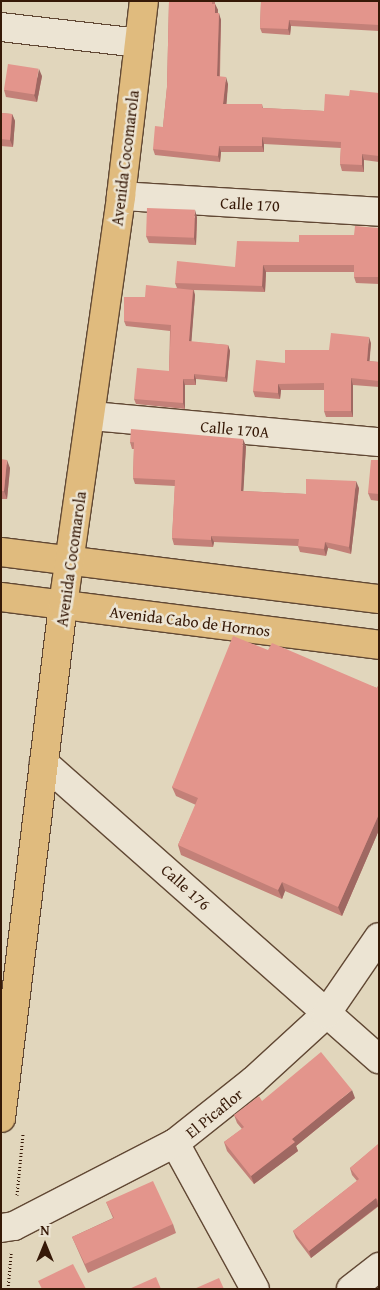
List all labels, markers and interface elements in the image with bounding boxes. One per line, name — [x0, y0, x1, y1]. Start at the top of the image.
street label: Avenida Cocomarola — [107, 89, 143, 227]
street label: Calle 170 — [220, 193, 280, 215]
street label: Calle 170A — [200, 416, 270, 442]
street label: Avenida Cocomarola — [52, 490, 90, 628]
street label: Avenida Cabo de Hornos — [109, 602, 271, 640]
street label: Calle 176 — [158, 860, 214, 914]
street label: El Picaflor — [181, 1084, 247, 1142]
north arrow — [20, 1220, 70, 1270]
text: N — [40, 1220, 50, 1240]

